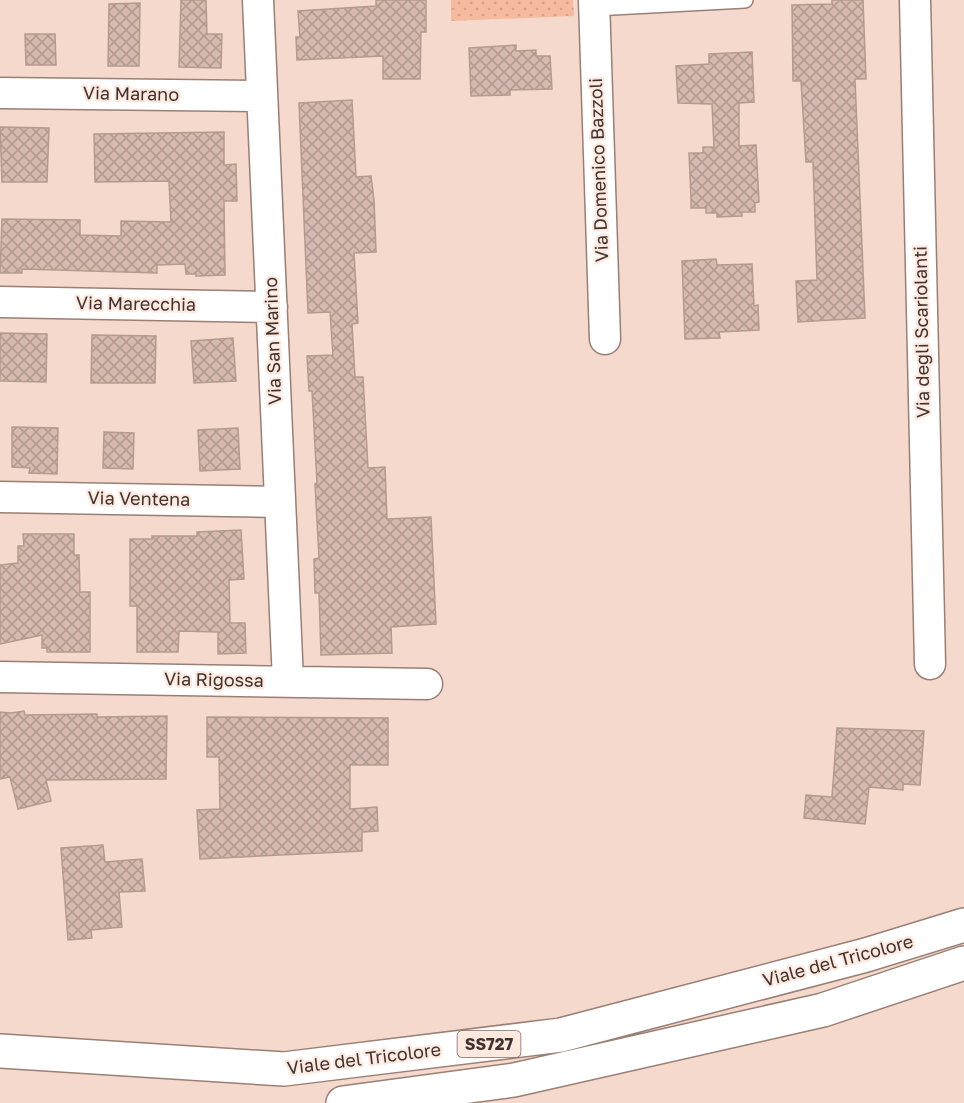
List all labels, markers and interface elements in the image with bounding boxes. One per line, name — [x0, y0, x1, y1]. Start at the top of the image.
street label: Via Domenico Bazzoli — [584, 77, 612, 263]
street label: Via Marano — [83, 81, 179, 105]
street label: Via degli Scariolanti — [908, 246, 934, 418]
street label: Via San Marino — [259, 277, 285, 405]
street label: Via Marecchia — [76, 291, 196, 315]
street label: Via Ventena — [87, 486, 191, 510]
street label: Via Rigossa — [164, 667, 264, 691]
street label: Viale del Tricolore — [760, 929, 915, 991]
road number: SS727 — [458, 1031, 520, 1057]
street label: Viale del Tricolore — [286, 1038, 442, 1078]

